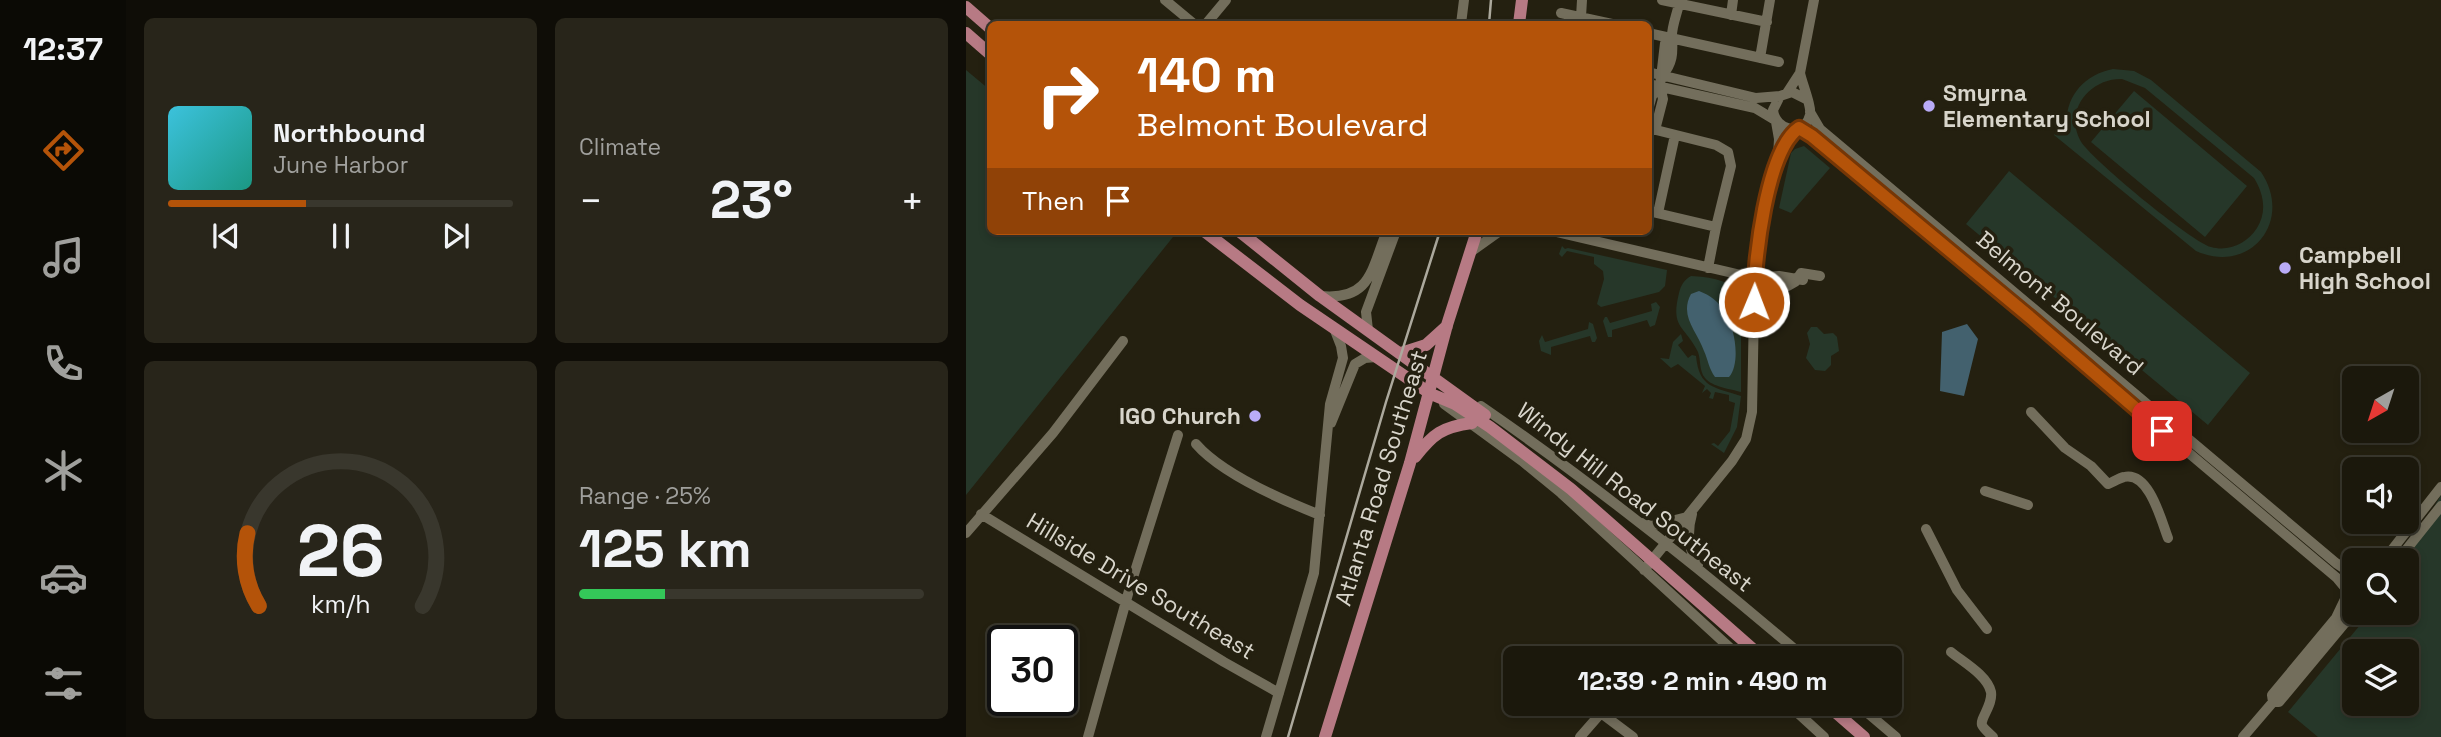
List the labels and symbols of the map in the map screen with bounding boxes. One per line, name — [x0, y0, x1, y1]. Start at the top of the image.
place label: Smyrna Elementary School — [1943, 78, 2151, 134]
marker: Smyrna Elementary School — [1921, 98, 1937, 114]
street label: Belmont Boulevard — [1970, 224, 2150, 382]
place label: Campbell High School — [2299, 240, 2431, 296]
marker: Campbell High School — [2277, 260, 2293, 276]
position arrow — [1717, 265, 1791, 339]
street label: Atlanta Road Southeast — [1328, 347, 1434, 609]
north arrow — [2342, 366, 2418, 443]
street label: Windy Hill Road Southeast — [1511, 396, 1759, 598]
place label: IGO Church — [1119, 401, 1241, 431]
pin — [2132, 401, 2192, 461]
marker: IGO Church — [1247, 408, 1263, 424]
street label: Hillside Drive Southeast — [1021, 506, 1261, 666]
speed limit sign: 30 — [987, 625, 1078, 716]

